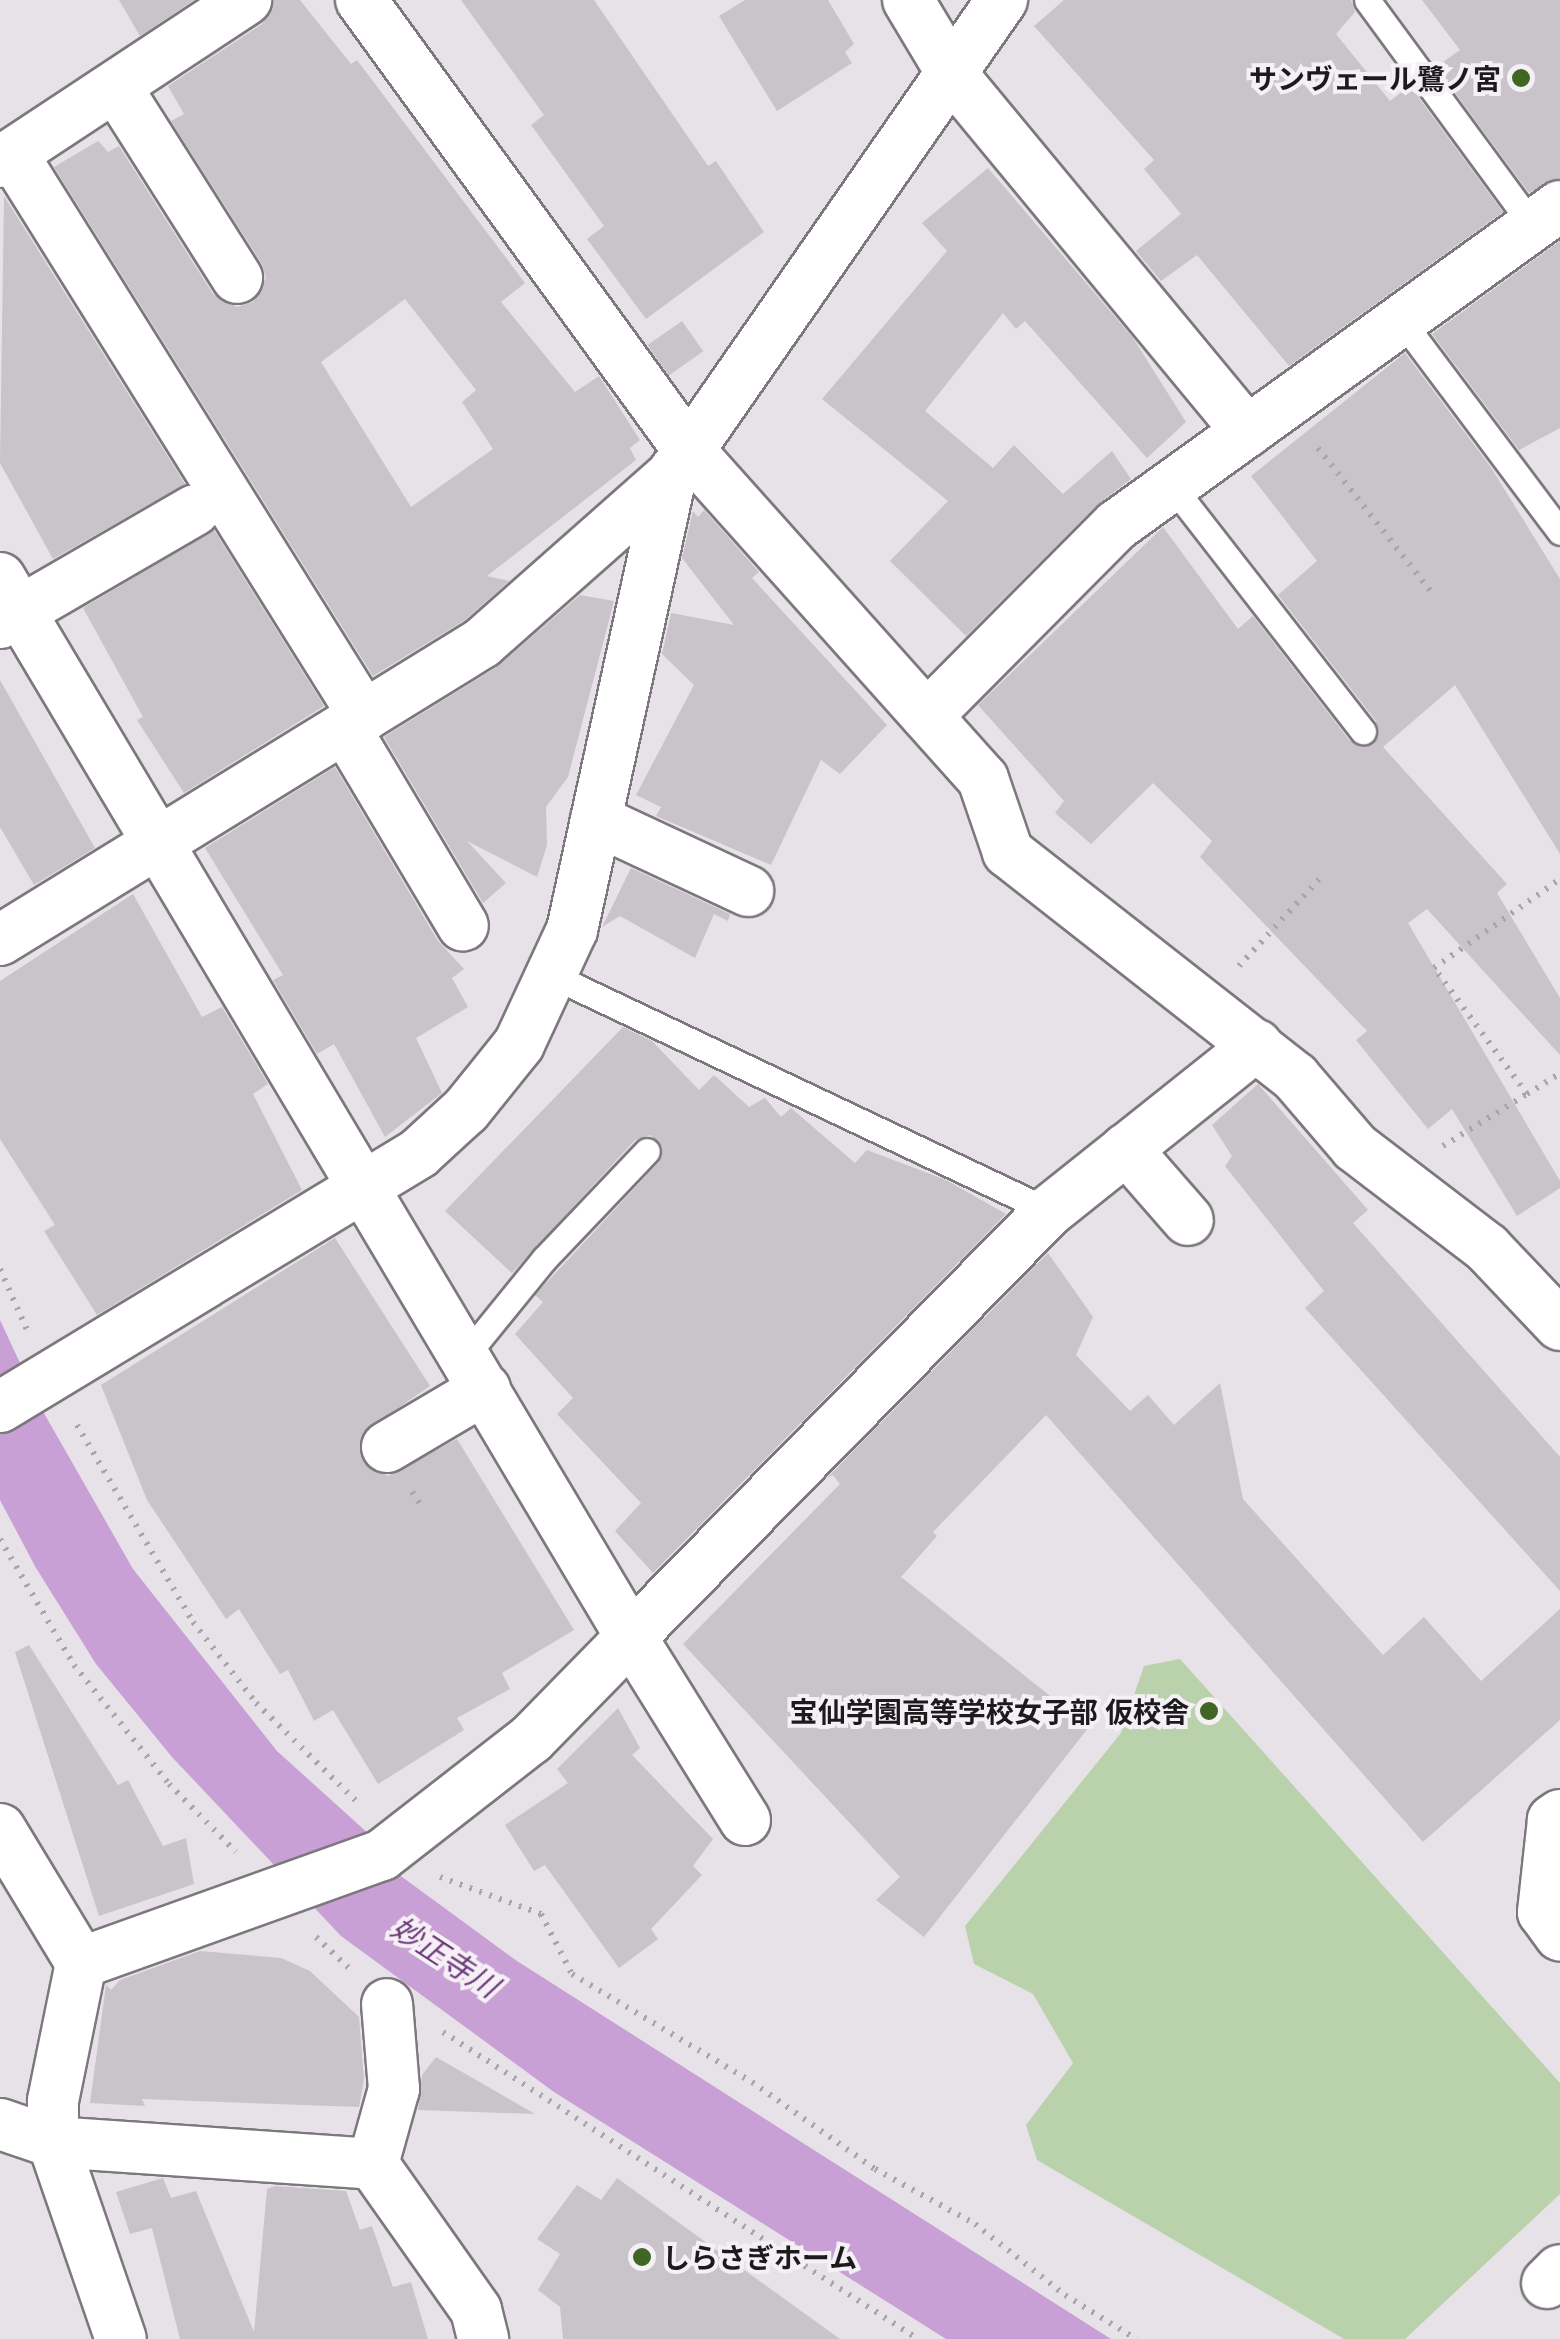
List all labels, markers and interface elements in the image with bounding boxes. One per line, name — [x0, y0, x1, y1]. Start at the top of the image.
place label: サンヴェール鷺ノ宮 — [1249, 61, 1501, 95]
marker: サンヴェール鷺ノ宮 — [1510, 67, 1532, 89]
place label: 宝仙学園高等学校女子部 仮校舎 — [790, 1694, 1189, 1728]
marker: 宝仙学園高等学校女子部 仮校舎 — [1198, 1700, 1220, 1722]
water label: 妙正寺川 — [385, 1909, 505, 2005]
place label: しらさぎホーム — [662, 2240, 858, 2274]
marker: しらさぎホーム — [631, 2246, 653, 2268]

